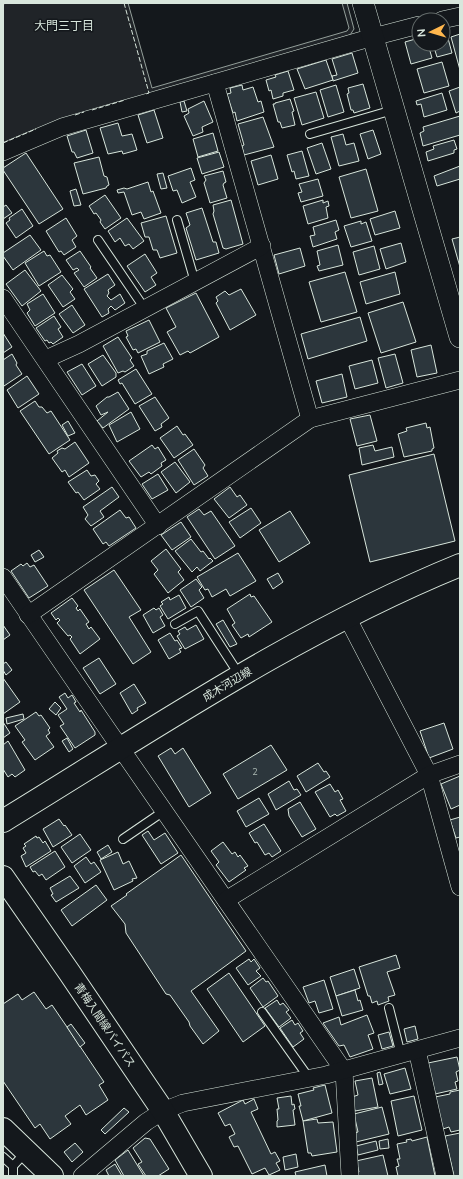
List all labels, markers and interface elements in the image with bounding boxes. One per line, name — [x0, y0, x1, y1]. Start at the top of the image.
north arrow — [411, 12, 451, 52]
district label: 大門三丁目 — [34, 18, 94, 33]
text: N — [414, 28, 428, 38]
street label: 成木河辺線 — [200, 664, 254, 704]
house number: 2 — [252, 766, 258, 777]
street label: 青梅入間線バイパス — [72, 980, 138, 1070]

